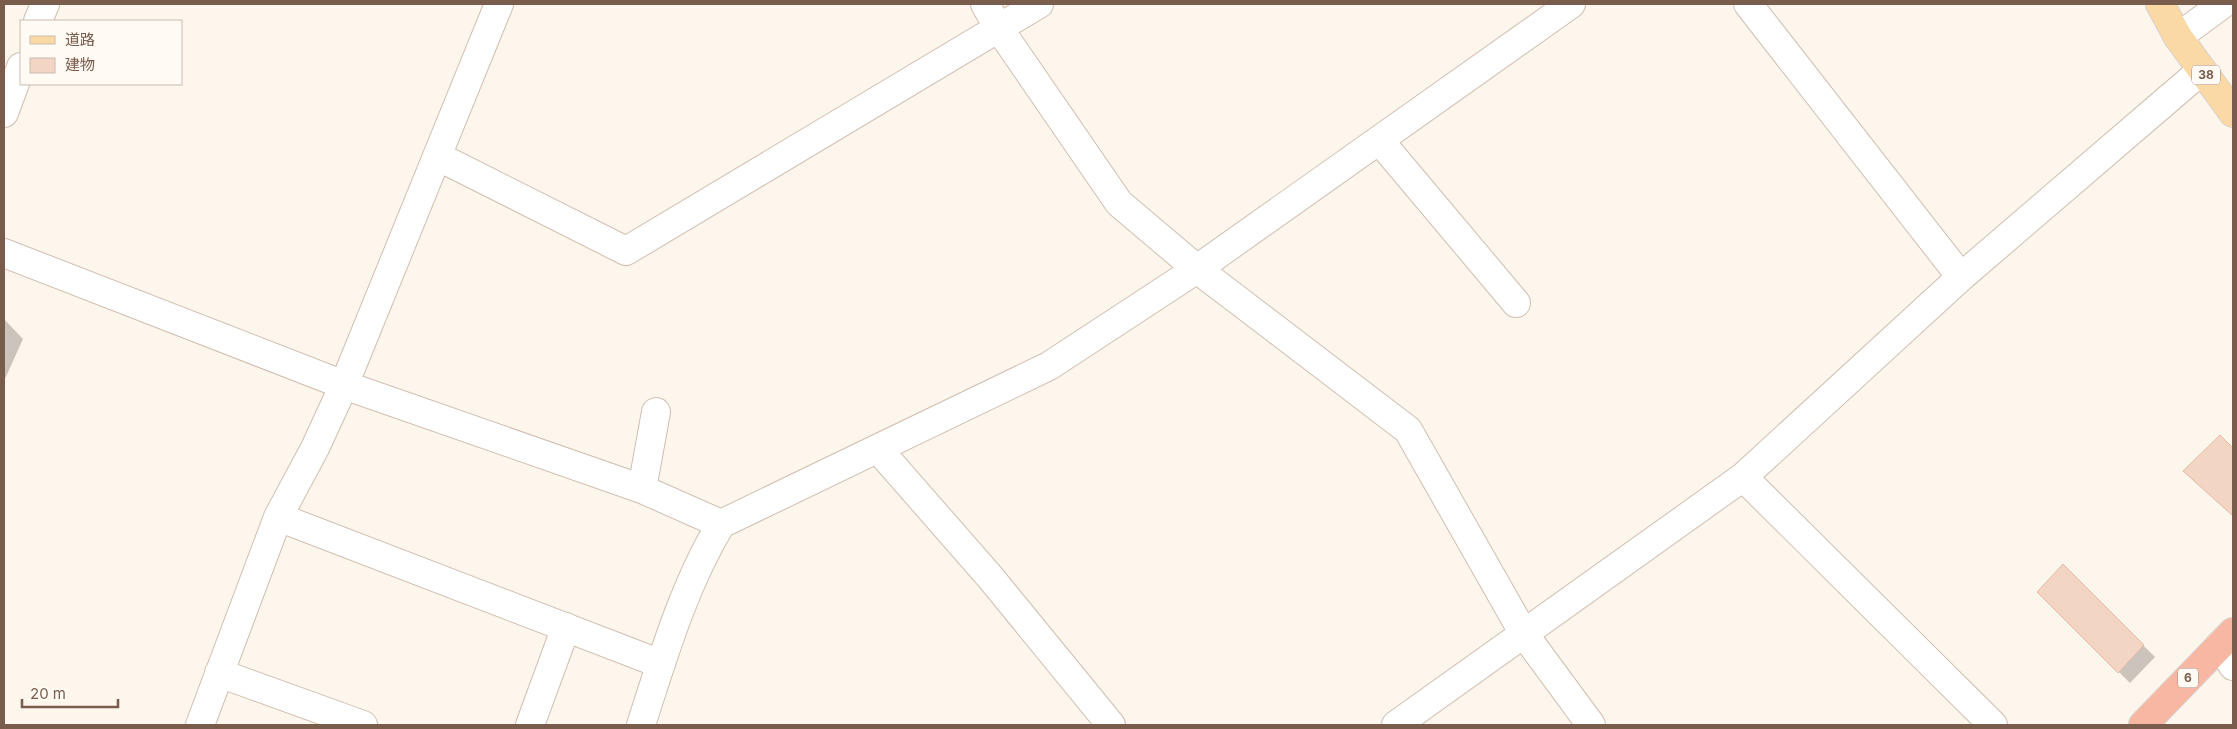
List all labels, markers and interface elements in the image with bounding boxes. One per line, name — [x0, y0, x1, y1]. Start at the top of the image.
legend — [20, 20, 182, 85]
text: 道路 — [65, 30, 95, 49]
text: 建物 — [65, 55, 95, 74]
road number: 38 — [2192, 66, 2220, 84]
road number: 6 — [2178, 668, 2198, 688]
scale bar — [22, 676, 119, 708]
text: 20 m — [30, 684, 66, 703]

